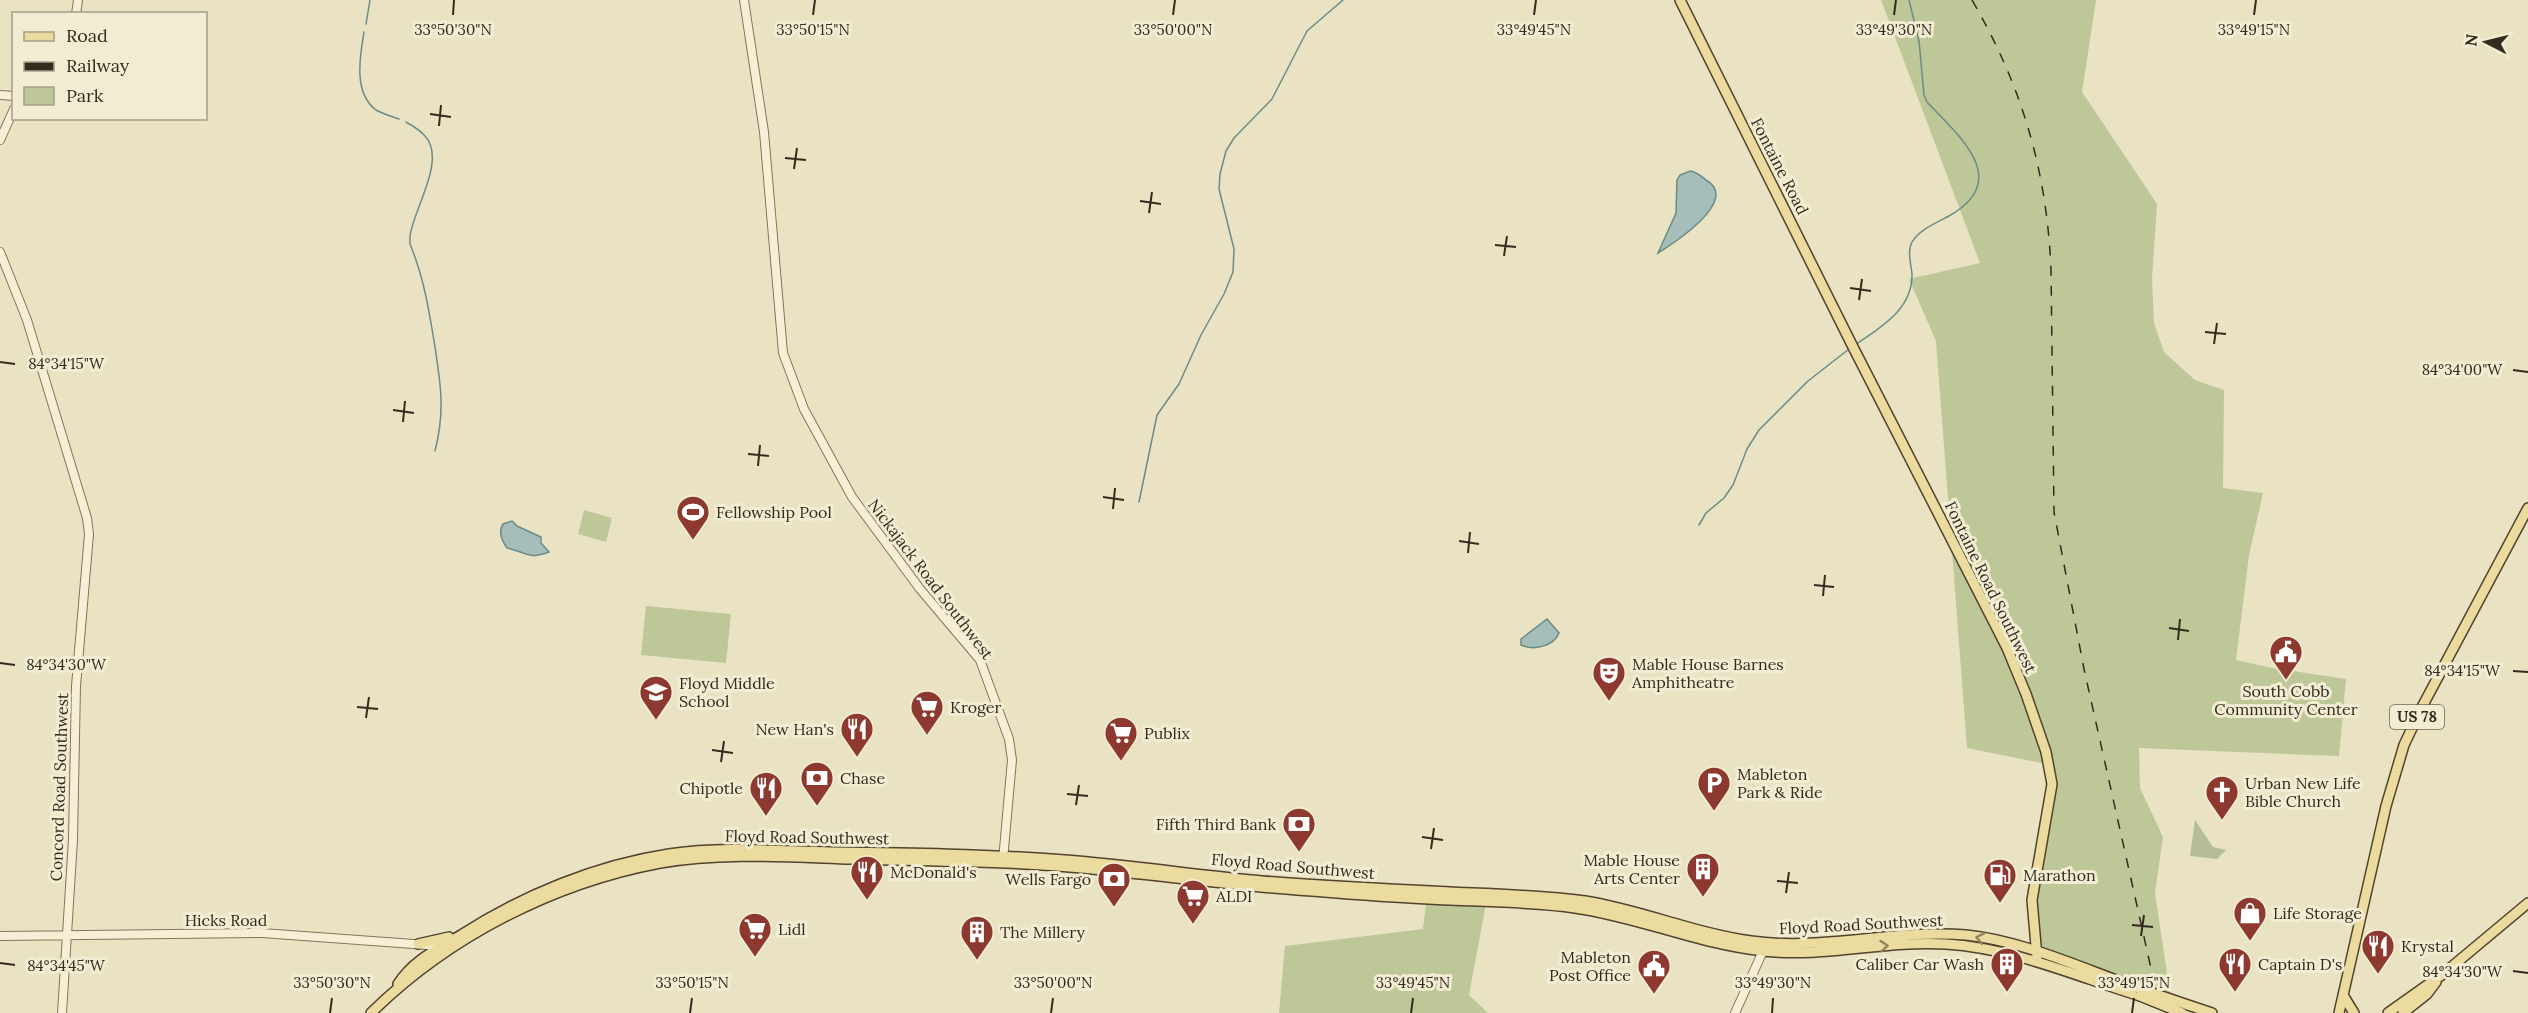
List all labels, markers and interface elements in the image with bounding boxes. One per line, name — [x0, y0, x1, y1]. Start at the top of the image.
legend — [12, 12, 207, 120]
north arrow — [2456, 12, 2516, 72]
text: 33°50'30"N — [414, 20, 492, 39]
text: 33°50'15"N — [776, 20, 850, 39]
text: 33°50'00"N — [1134, 20, 1212, 39]
text: 33°49'45"N — [1497, 20, 1571, 39]
text: 33°49'30"N — [1856, 20, 1932, 39]
text: 33°49'15"N — [2218, 20, 2290, 39]
text: Road — [66, 24, 108, 47]
text: N — [2460, 33, 2482, 48]
text: Railway — [66, 54, 130, 77]
text: Park — [66, 84, 104, 107]
street label: Fontaine Road — [1747, 114, 1813, 218]
text: 84°34'15"W — [28, 354, 105, 373]
text: 84°34'00"W — [2422, 360, 2503, 379]
sports icon: Fellowship Pool — [675, 494, 711, 541]
street label: Nickajack Road Southwest — [864, 495, 998, 664]
street label: Fontaine Road Southwest — [1941, 498, 2042, 677]
place label: Fellowship Pool — [716, 502, 832, 522]
public building icon: South Cobb Community Center — [2268, 634, 2304, 681]
place label: Mable House Barnes Amphitheatre — [1631, 654, 1784, 692]
text: 84°34'30"W — [26, 655, 107, 674]
theatre icon: Mable House Barnes Amphitheatre — [1591, 655, 1627, 702]
text: 84°34'15"W — [2424, 661, 2501, 680]
place label: Floyd Middle School — [679, 673, 775, 711]
school or university icon: Floyd Middle School — [638, 674, 674, 721]
place label: South Cobb Community Center — [2214, 681, 2358, 719]
supermarket icon: Kroger — [909, 689, 945, 736]
street label: Concord Road Southwest — [46, 692, 72, 882]
place label: Kroger — [950, 697, 1002, 717]
road number: US 78 — [2390, 705, 2444, 729]
restaurant icon: New Han's — [839, 711, 875, 758]
supermarket icon: Publix — [1103, 715, 1139, 762]
place label: New Han's — [755, 719, 834, 739]
place label: Publix — [1144, 723, 1190, 743]
bank icon: Chase — [799, 760, 835, 807]
place label: Mableton Park & Ride — [1737, 764, 1823, 802]
parking icon: Mableton Park & Ride — [1696, 765, 1732, 812]
place label: Chase — [840, 768, 885, 788]
restaurant icon: Chipotle — [748, 770, 784, 817]
place label: Urban New Life Bible Church — [2245, 773, 2361, 811]
church icon: Urban New Life Bible Church — [2204, 774, 2240, 821]
place label: Chipotle — [680, 778, 743, 798]
bank icon: Fifth Third Bank — [1281, 806, 1317, 853]
place label: Fifth Third Bank — [1156, 814, 1276, 834]
street label: Floyd Road Southwest — [725, 826, 890, 848]
street label: Floyd Road Southwest — [1210, 849, 1377, 883]
place label: Mable House Arts Center — [1583, 850, 1680, 888]
building icon: Mable House Arts Center — [1685, 851, 1721, 898]
restaurant icon: McDonald's — [849, 854, 885, 901]
fuel station icon: Marathon — [1982, 857, 2018, 904]
bank icon: Wells Fargo — [1096, 861, 1132, 908]
place label: McDonald's — [890, 862, 977, 882]
place label: Marathon — [2023, 865, 2096, 885]
place label: Wells Fargo — [1005, 869, 1091, 889]
supermarket icon: ALDI — [1175, 878, 1211, 925]
place label: ALDI — [1215, 886, 1252, 906]
shop icon: Life Storage — [2232, 895, 2268, 942]
place label: Life Storage — [2273, 903, 2362, 923]
street label: Hicks Road — [185, 910, 268, 930]
street label: Floyd Road Southwest — [1778, 910, 1944, 938]
supermarket icon: Lidl — [737, 911, 773, 958]
building icon: The Millery — [959, 914, 995, 961]
place label: Lidl — [778, 919, 806, 939]
place label: The Millery — [1000, 922, 1085, 942]
restaurant icon: Krystal — [2360, 928, 2396, 975]
one-way arrow — [1976, 932, 1986, 945]
place label: Krystal — [2401, 936, 2454, 956]
one-way arrow — [1880, 940, 1889, 953]
building icon: Caliber Car Wash — [1989, 946, 2025, 993]
restaurant icon: Captain D's — [2217, 946, 2253, 993]
place label: Mableton Post Office — [1549, 947, 1631, 985]
public building icon: Mableton Post Office — [1636, 948, 1672, 995]
place label: Caliber Car Wash — [1855, 954, 1984, 974]
place label: Captain D's — [2258, 954, 2343, 974]
text: 84°34'45"W — [27, 956, 106, 975]
text: 84°34'30"W — [2422, 962, 2503, 981]
text: 33°50'30"N — [293, 973, 371, 992]
text: 33°50'15"N — [655, 973, 729, 992]
text: 33°50'00"N — [1014, 973, 1092, 992]
text: 33°49'45"N — [1376, 973, 1450, 992]
text: 33°49'30"N — [1735, 973, 1811, 992]
text: 33°49'15"N — [2098, 973, 2170, 992]

